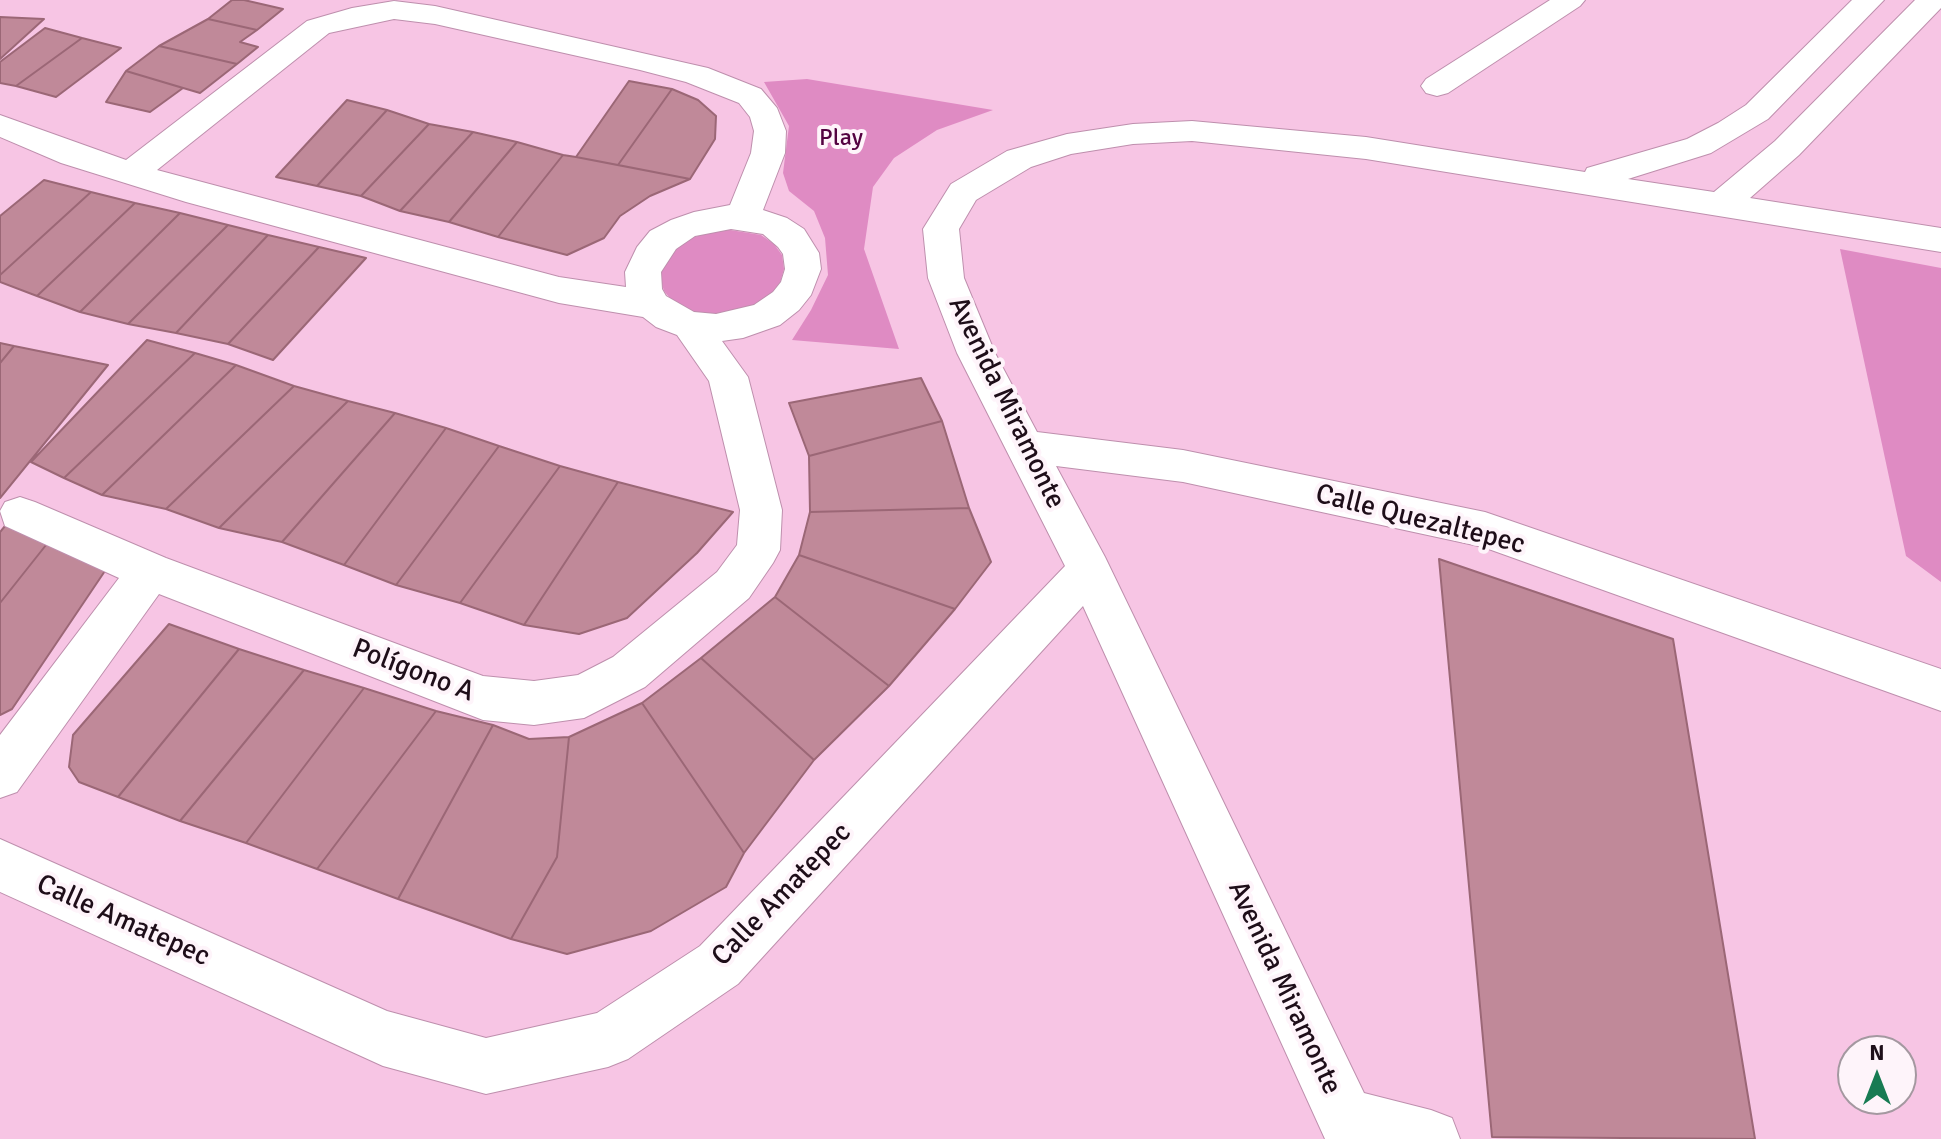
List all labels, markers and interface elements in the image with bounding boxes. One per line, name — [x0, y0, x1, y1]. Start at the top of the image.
park label: Play — [819, 125, 863, 153]
street label: Avenida Miramonte — [940, 292, 1072, 514]
street label: Calle Quezaltepec — [1312, 478, 1528, 562]
street label: Polígono A — [347, 632, 479, 710]
street label: Calle Amatepec — [705, 816, 859, 974]
street label: Calle Amatepec — [31, 868, 215, 974]
street label: Avenida Miramonte — [1220, 876, 1348, 1100]
north arrow — [1837, 1035, 1917, 1115]
text: N — [1869, 1039, 1885, 1066]

